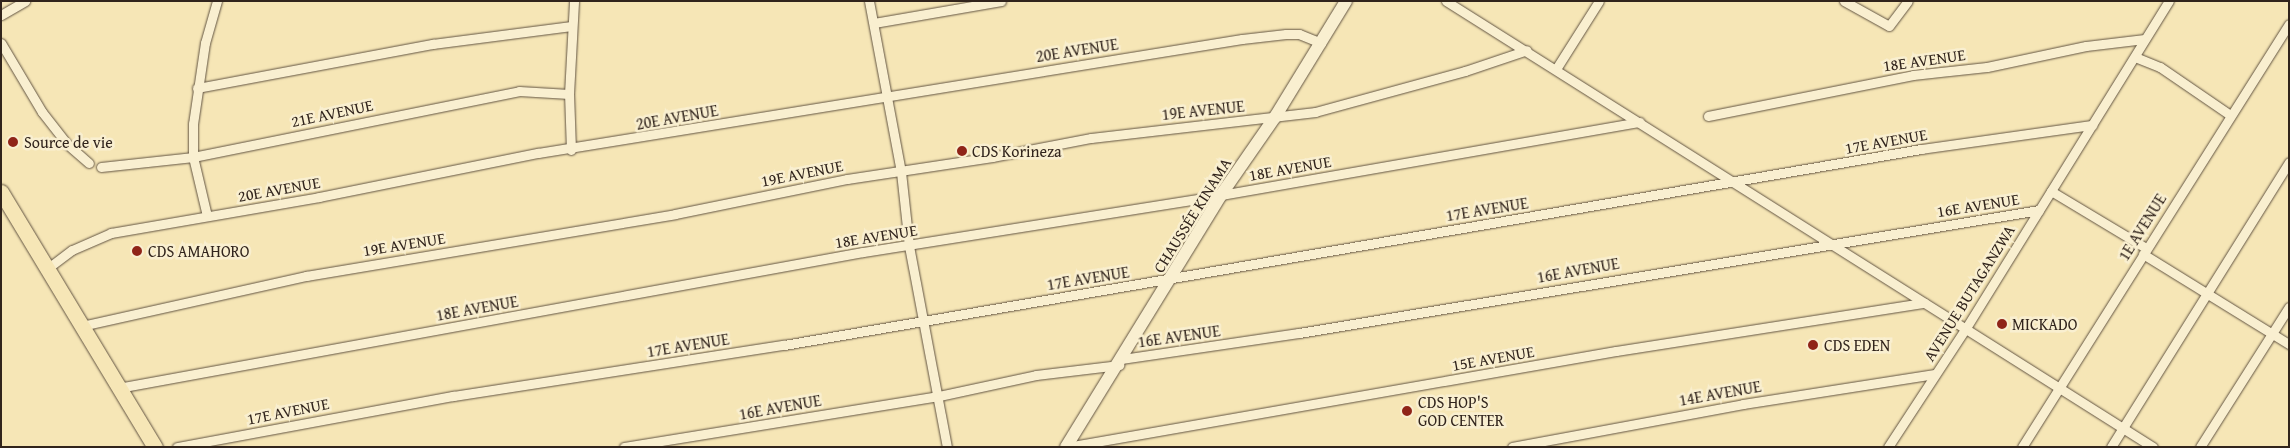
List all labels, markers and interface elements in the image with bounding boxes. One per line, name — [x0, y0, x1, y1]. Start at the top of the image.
street label: 20E AVENUE — [1034, 34, 1120, 66]
street label: 18E AVENUE — [1881, 45, 1967, 75]
street label: 21E AVENUE — [289, 95, 375, 131]
street label: 19E AVENUE — [1161, 96, 1245, 124]
street label: 20E AVENUE — [634, 100, 720, 134]
street label: 17E AVENUE — [1843, 124, 1929, 158]
place label: Source de vie — [24, 132, 113, 152]
marker: Source de vie — [6, 135, 20, 149]
place label: CDS Korineza — [972, 141, 1062, 161]
marker: CDS Korineza — [956, 145, 968, 157]
street label: 18E AVENUE — [1247, 151, 1333, 185]
street label: CHAUSSÉE KINAMA — [1149, 154, 1235, 276]
street label: 19E AVENUE — [759, 156, 845, 190]
street label: 20E AVENUE — [236, 172, 322, 206]
street label: 16E AVENUE — [1935, 189, 2021, 221]
street label: 1E AVENUE — [2114, 190, 2170, 264]
street label: 17E AVENUE — [1444, 193, 1530, 225]
street label: 18E AVENUE — [833, 220, 919, 252]
street label: AVENUE BUTAGANZWA — [1919, 221, 2019, 365]
street label: 19E AVENUE — [361, 228, 447, 260]
place label: CDS AMAHORO — [148, 241, 250, 261]
marker: CDS AMAHORO — [130, 244, 144, 258]
street label: 16E AVENUE — [1535, 253, 1621, 287]
street label: 17E AVENUE — [1045, 262, 1131, 294]
street label: 18E AVENUE — [434, 291, 520, 325]
place label: MICKADO — [2012, 314, 2077, 334]
marker: MICKADO — [1996, 318, 2008, 330]
street label: 16E AVENUE — [1136, 321, 1222, 351]
street label: 17E AVENUE — [645, 329, 731, 361]
place label: CDS EDEN — [1824, 335, 1890, 355]
marker: CDS EDEN — [1806, 338, 1820, 352]
street label: 15E AVENUE — [1450, 341, 1536, 375]
street label: 14E AVENUE — [1677, 376, 1763, 410]
street label: 16E AVENUE — [737, 390, 823, 424]
place label: CDS HOP'S GOD CENTER — [1418, 392, 1504, 430]
street label: 17E AVENUE — [245, 394, 331, 428]
marker: CDS HOP'S GOD CENTER — [1400, 404, 1414, 418]

